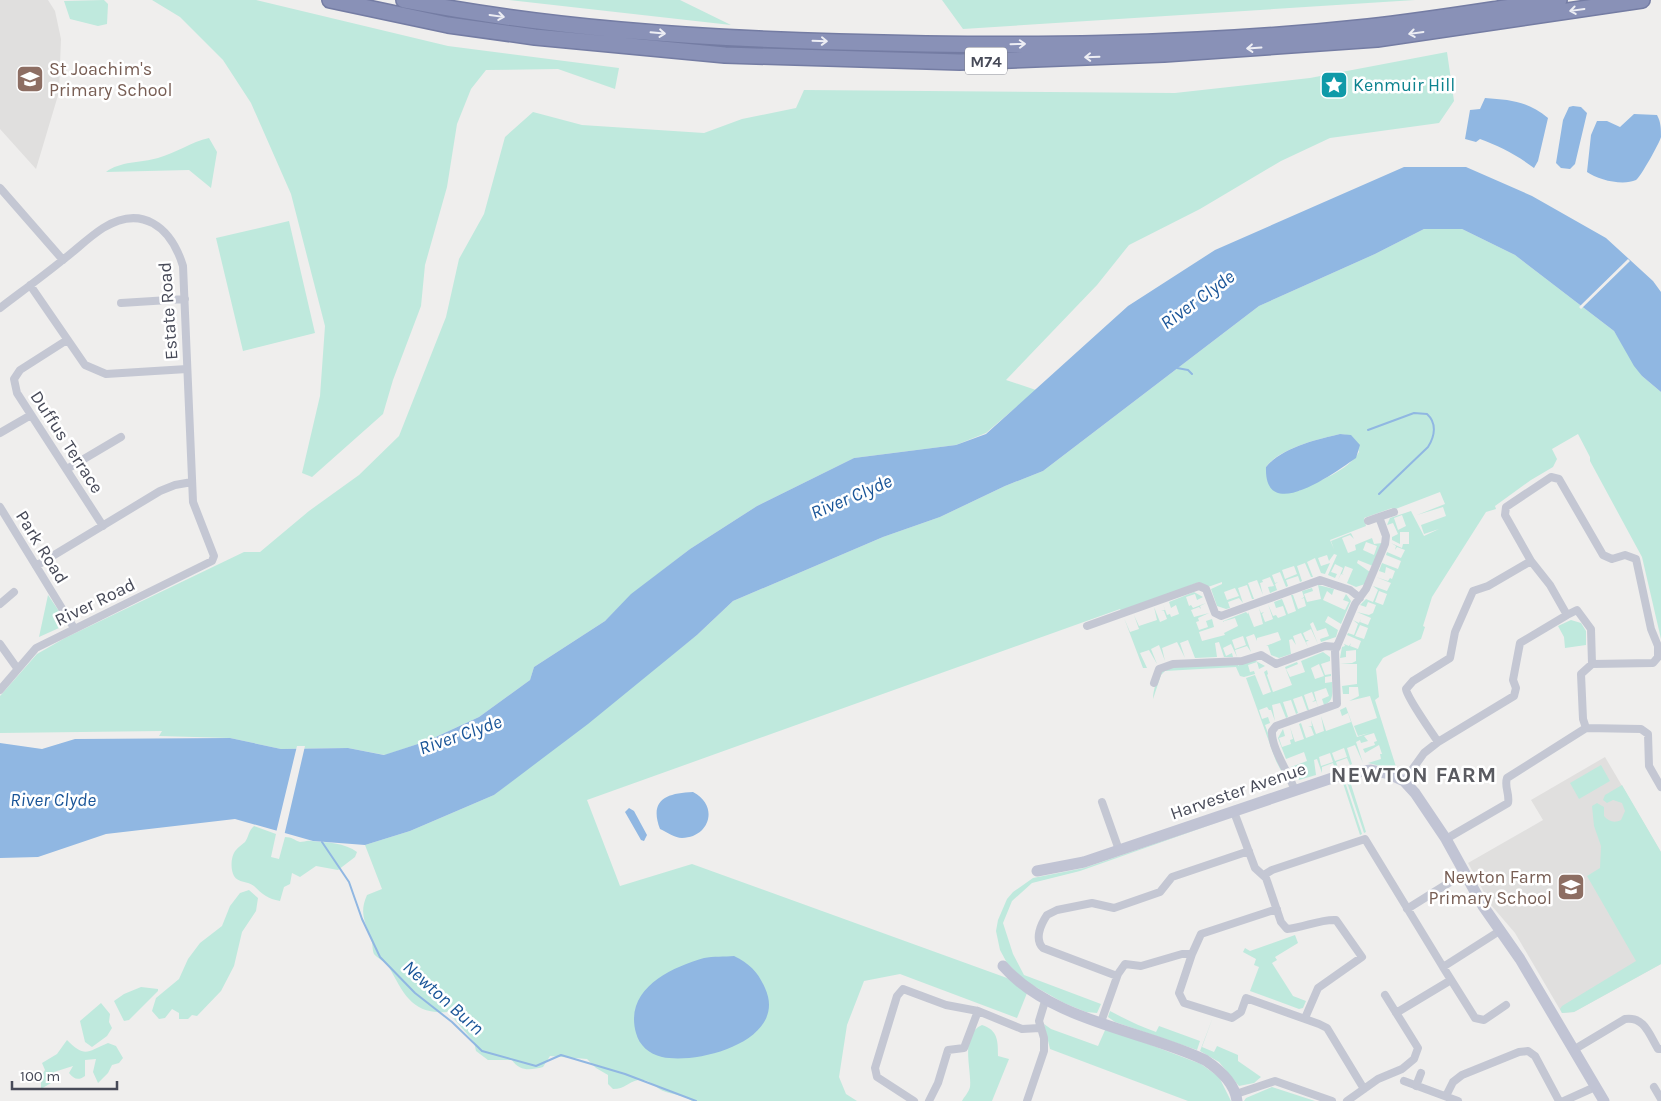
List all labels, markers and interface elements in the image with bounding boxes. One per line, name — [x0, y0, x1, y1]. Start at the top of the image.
one-way arrow — [1569, 5, 1585, 15]
one-way arrow — [488, 11, 504, 21]
one-way arrow — [650, 28, 666, 37]
one-way arrow — [1408, 28, 1424, 38]
one-way arrow — [812, 37, 828, 46]
one-way arrow — [1010, 39, 1026, 49]
one-way arrow — [1247, 43, 1263, 52]
road number: M74 — [965, 48, 1007, 74]
one-way arrow — [1084, 52, 1100, 61]
place label: St Joachim's Primary School — [49, 58, 173, 101]
school or university icon: St Joachim's Primary School — [15, 64, 45, 94]
place icon: Kenmuir Hill — [1319, 70, 1349, 100]
place label: Kenmuir Hill — [1353, 74, 1455, 96]
street label: Estate Road — [154, 261, 182, 361]
water label: River Clyde — [1156, 265, 1239, 334]
street label: Duffus Terrace — [26, 386, 108, 498]
water label: River Clyde — [807, 470, 896, 524]
street label: Park Road — [11, 506, 73, 588]
street label: River Road — [51, 573, 139, 631]
water label: River Clyde — [416, 710, 505, 759]
street label: Harvester Avenue — [1167, 757, 1309, 825]
district label: NEWTON FARM — [1331, 762, 1497, 788]
water label: River Clyde — [10, 789, 96, 811]
place label: Newton Farm Primary School — [1429, 866, 1552, 909]
school or university icon: Newton Farm Primary School — [1556, 872, 1586, 902]
water label: Newton Burn — [398, 956, 488, 1040]
scale bar — [12, 1058, 118, 1090]
text: 100 m — [20, 1067, 60, 1085]

